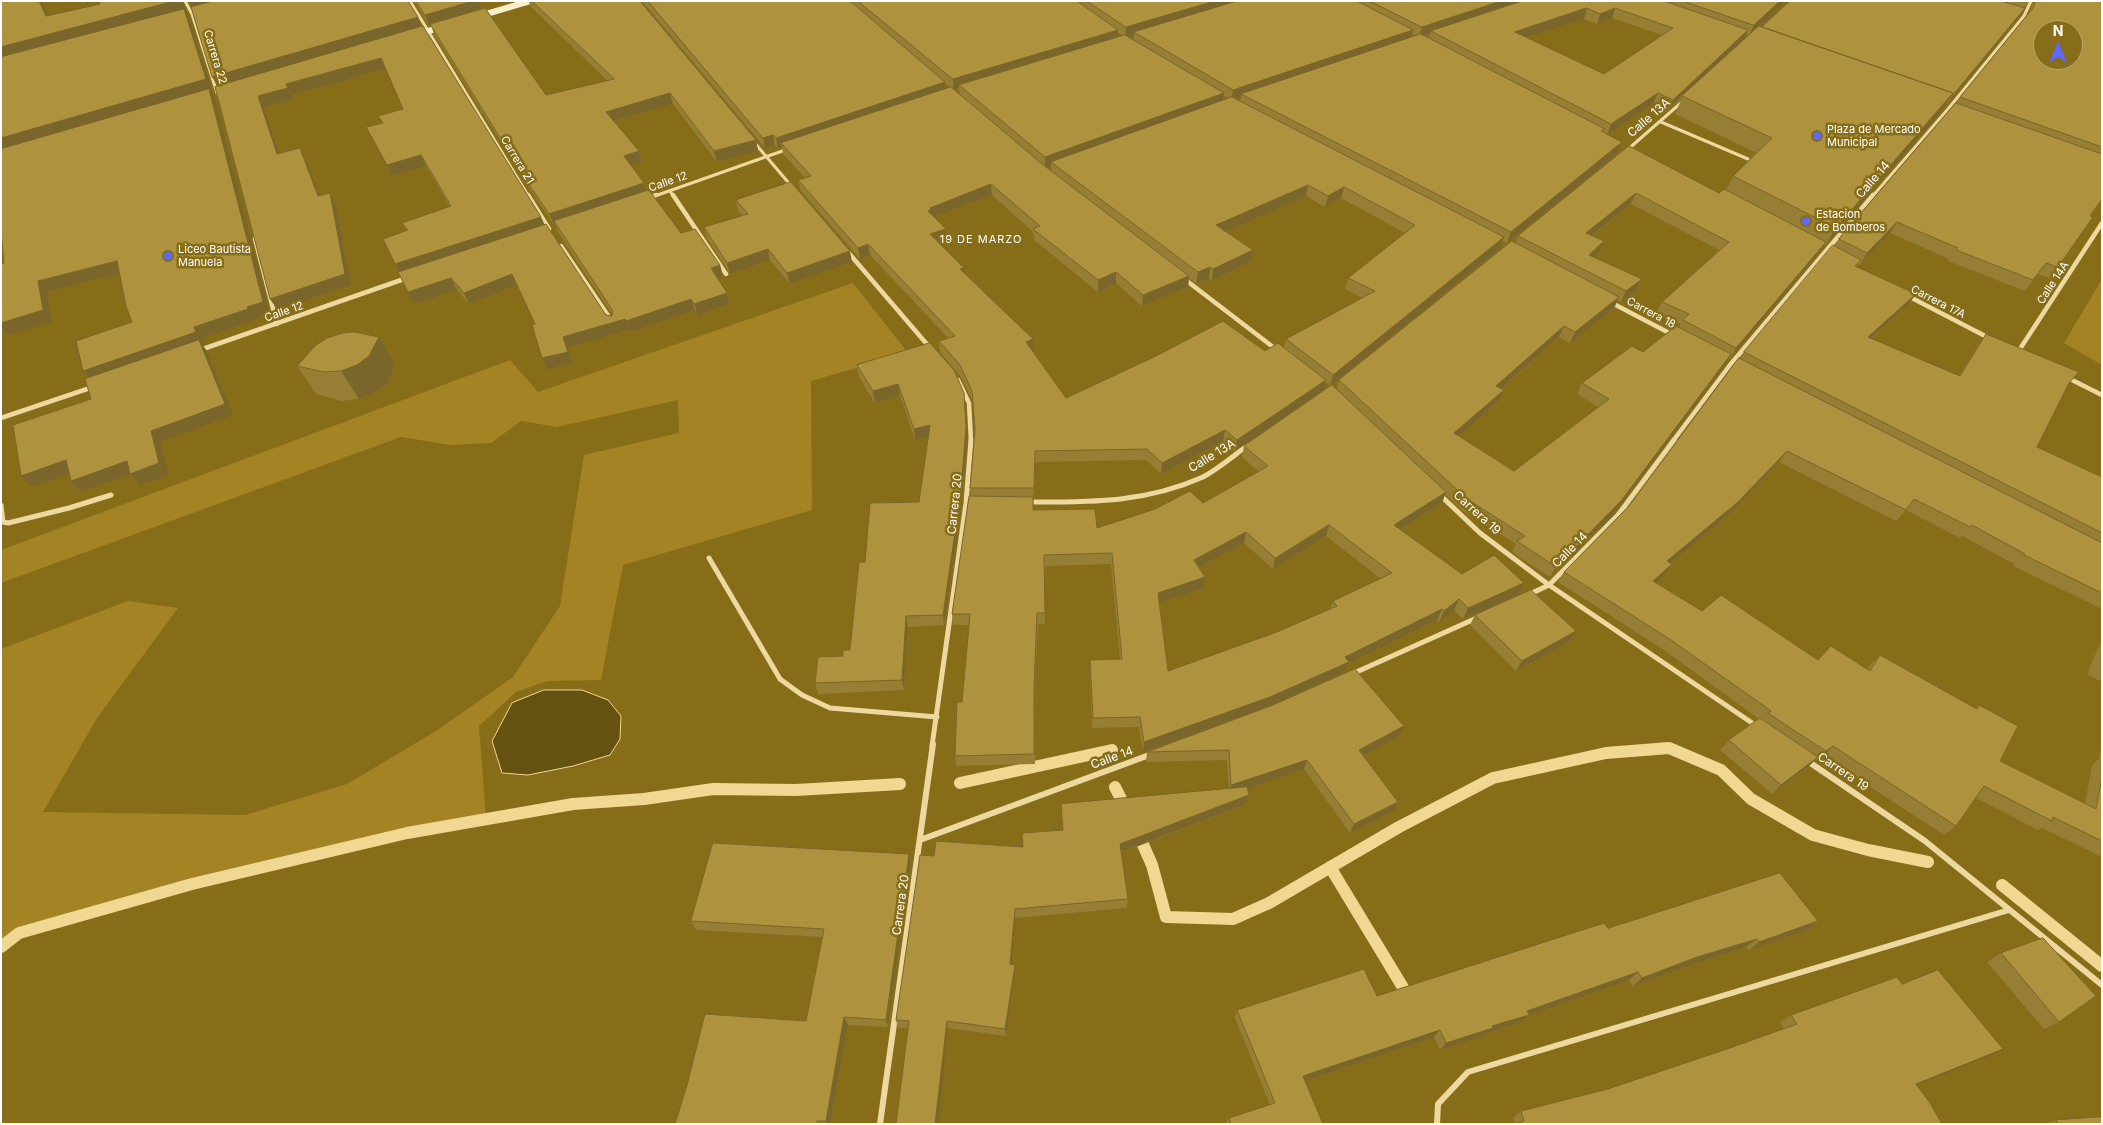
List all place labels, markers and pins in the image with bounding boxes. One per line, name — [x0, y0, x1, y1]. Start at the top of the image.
place label: Plaza de Mercado Municipal — [1827, 123, 1921, 149]
marker: Plaza de Mercado Municipal — [1811, 130, 1823, 142]
place label: Estacion de Bomberos — [1816, 208, 1885, 234]
marker: Estacion de Bomberos — [1800, 215, 1812, 227]
place label: Liceo Bautista Manuela — [178, 243, 251, 269]
marker: Liceo Bautista Manuela — [162, 250, 174, 262]

